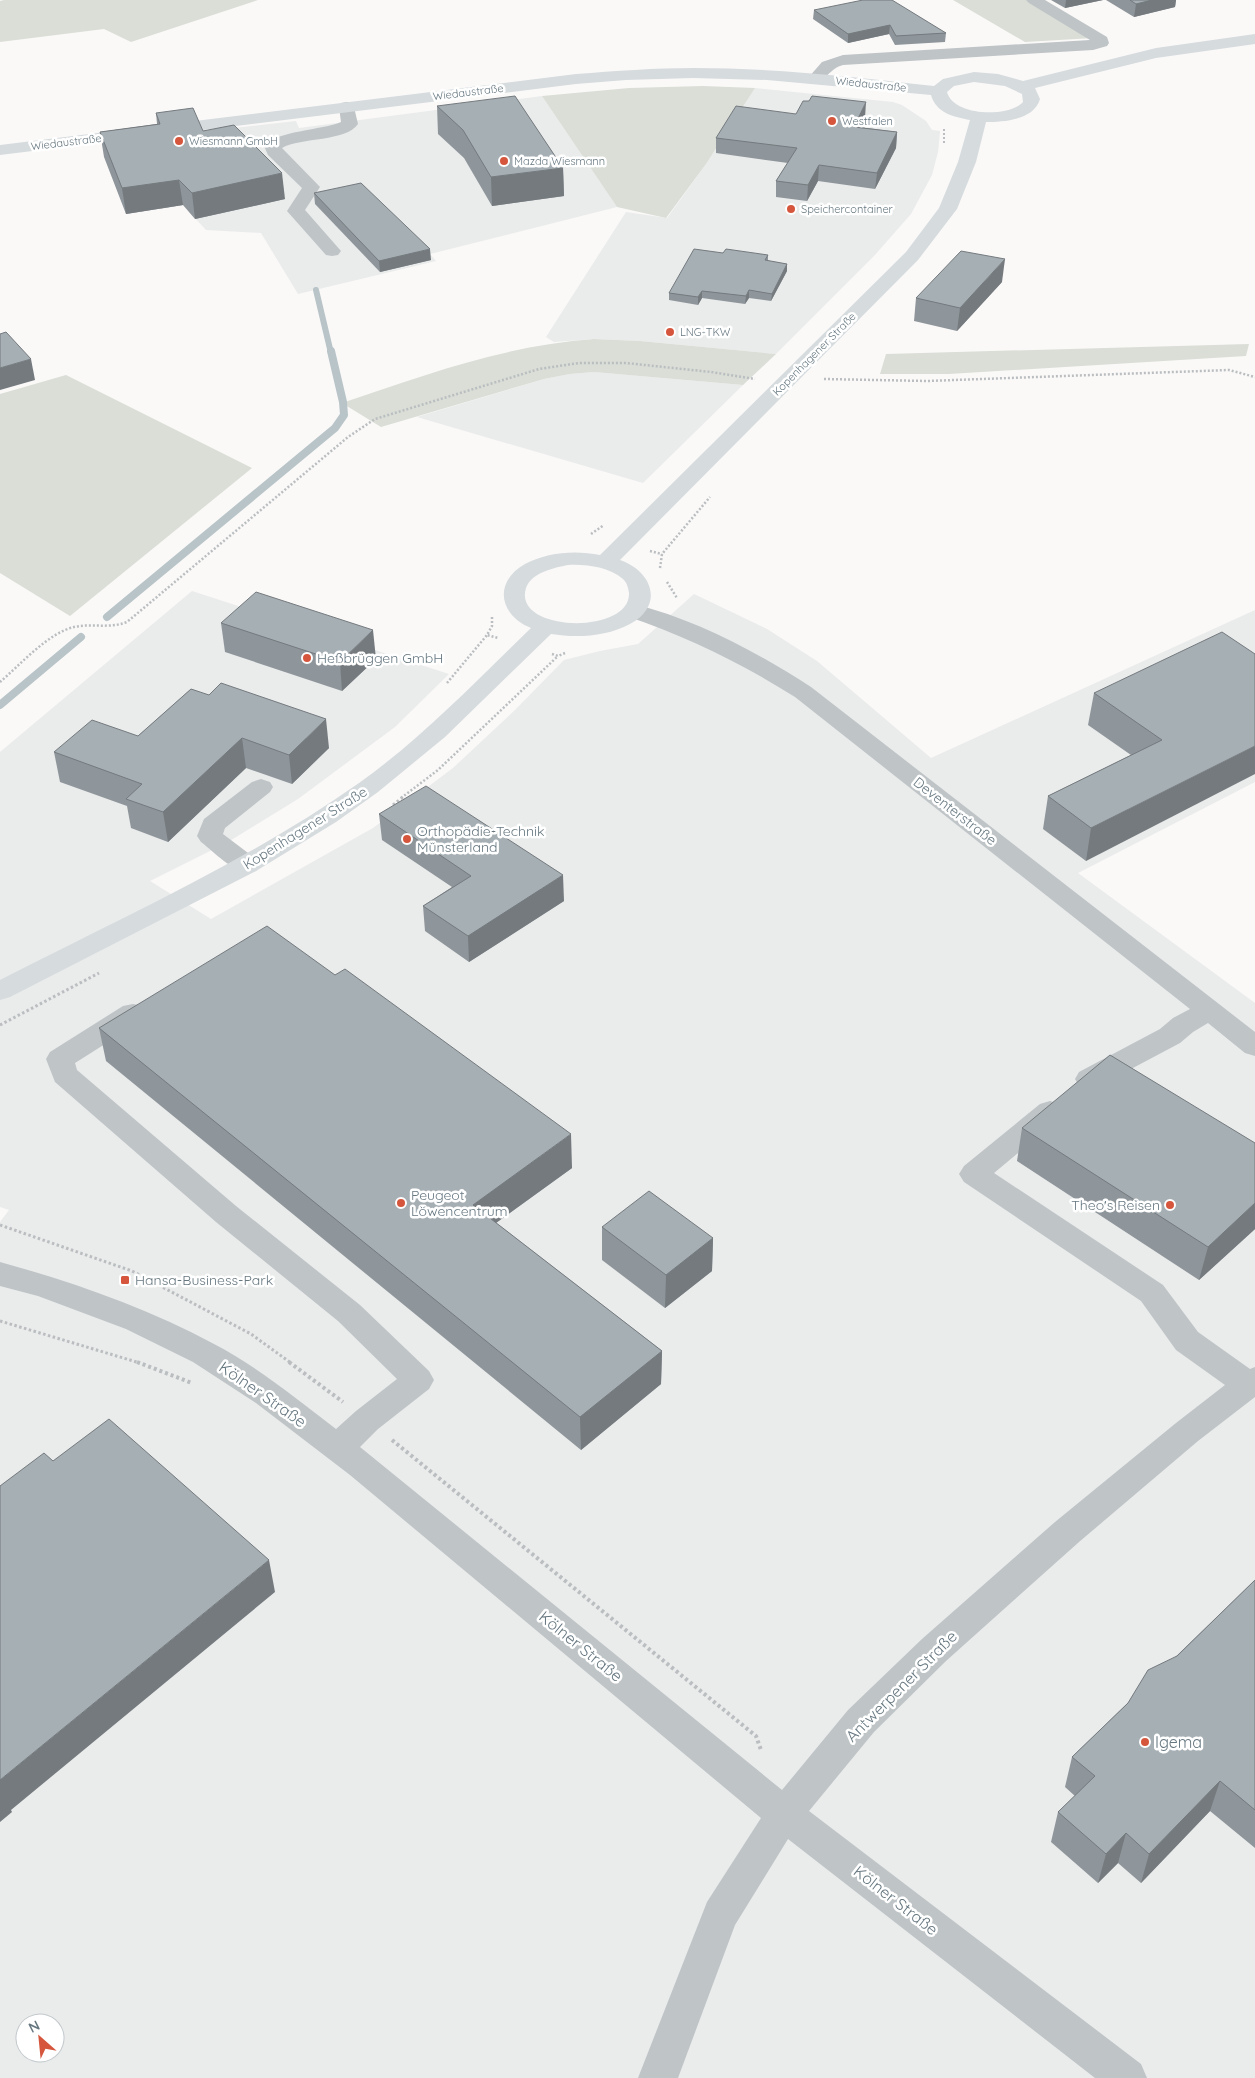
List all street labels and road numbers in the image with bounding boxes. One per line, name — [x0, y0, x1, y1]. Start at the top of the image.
street label: Wiedaustraße — [835, 73, 907, 95]
street label: Wiedaustraße — [432, 81, 504, 103]
street label: Wiedaustraße — [30, 131, 102, 153]
street label: Kopenhagener Straße — [769, 309, 859, 399]
street label: Deventerstraße — [910, 773, 1000, 849]
street label: Kopenhagener Straße — [240, 782, 370, 873]
street label: Kölner Straße — [216, 1357, 310, 1431]
street label: Kölner Straße — [535, 1606, 627, 1686]
street label: Antwerpener Straße — [841, 1626, 961, 1746]
street label: Kölner Straße — [850, 1861, 942, 1939]

